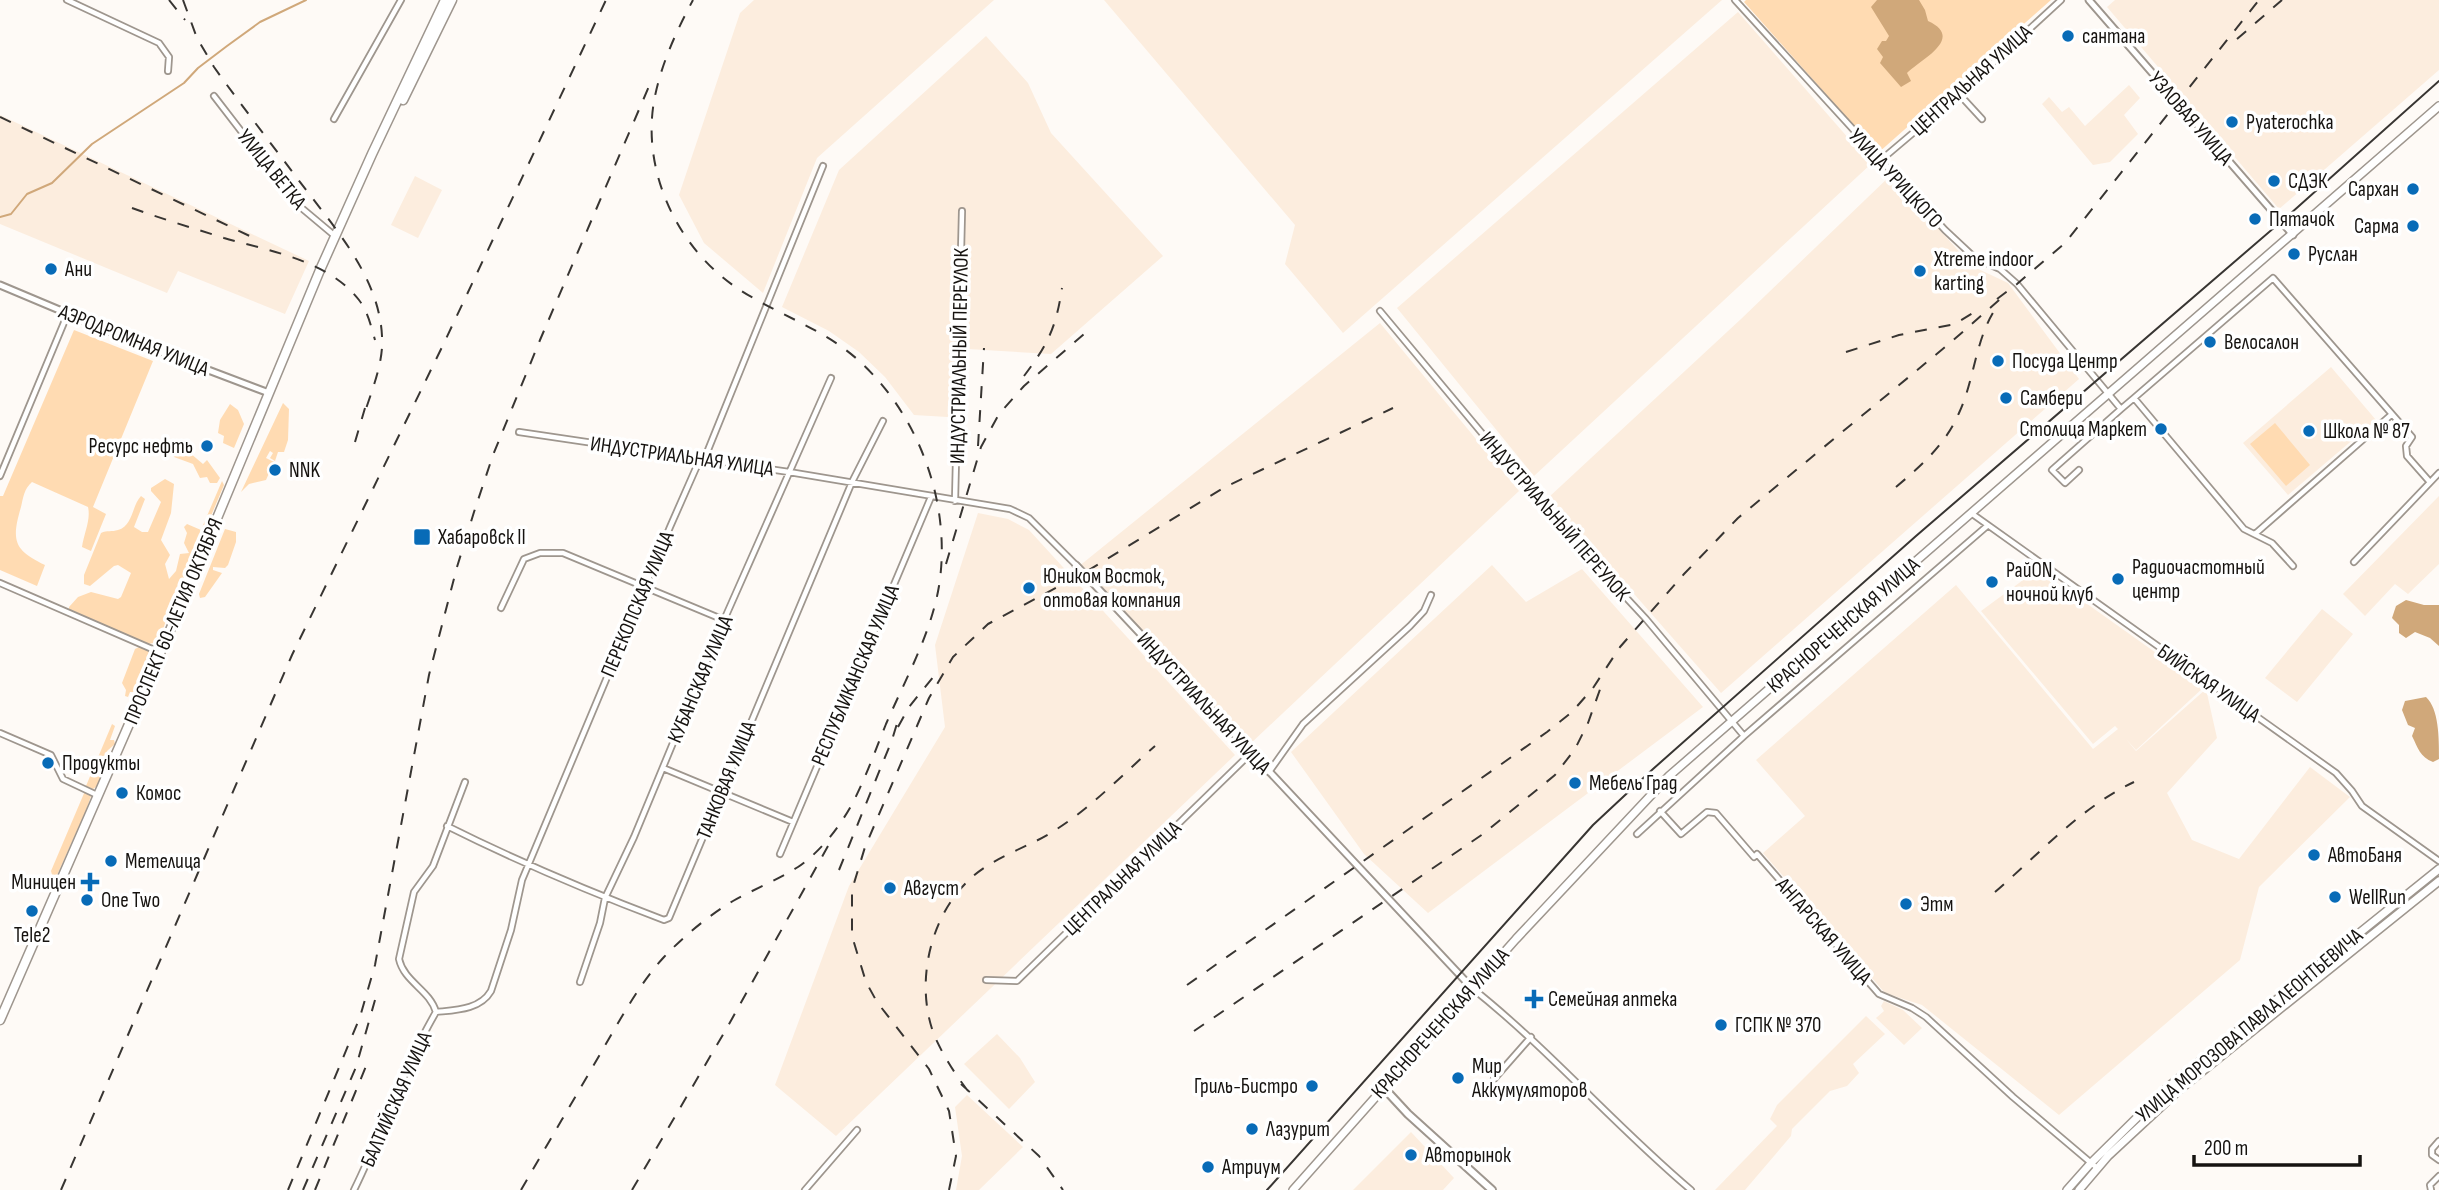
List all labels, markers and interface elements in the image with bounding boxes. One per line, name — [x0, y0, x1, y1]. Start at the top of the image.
street label: ЦЕНТРАЛЬНАЯ УЛИЦА — [1906, 19, 2038, 141]
place label: сантана — [2082, 24, 2145, 49]
marker: сантана — [2060, 28, 2076, 44]
street label: УЗЛОВАЯ УЛИЦА — [2143, 67, 2239, 171]
place label: Pyaterochka — [2246, 110, 2334, 135]
marker: Pyaterochka — [2224, 114, 2240, 130]
street label: УЛИЦА ВЕТКА — [232, 124, 312, 215]
street label: УЛИЦА УРИЦКОГО — [1843, 124, 1948, 233]
place label: СДЭК — [2288, 169, 2328, 194]
marker: СДЭК — [2266, 173, 2282, 189]
place label: Сархан — [2348, 177, 2399, 202]
marker: Сархан — [2405, 181, 2421, 197]
place label: Пятачок — [2269, 207, 2335, 232]
marker: Пятачок — [2247, 211, 2263, 227]
place label: Сарма — [2354, 214, 2399, 239]
marker: Сарма — [2405, 218, 2421, 234]
place label: Руслан — [2308, 242, 2358, 267]
marker: Руслан — [2286, 246, 2302, 262]
street label: ИНДУСТРИАЛЬНЫЙ ПЕРЕУЛОК — [945, 247, 974, 464]
place label: Xtreme indoor karting — [1933, 247, 2034, 296]
place label: Ани — [64, 257, 92, 282]
marker: Ани — [43, 261, 59, 277]
marker: Xtreme indoor karting — [1912, 263, 1928, 279]
street label: АЭРОДРОМНАЯ УЛИЦА — [54, 299, 213, 382]
place label: Велосалон — [2224, 330, 2299, 355]
marker: Велосалон — [2202, 334, 2218, 350]
place label: Посуда Центр — [2012, 349, 2118, 374]
marker: Посуда Центр — [1990, 353, 2006, 369]
place label: Самбери — [2020, 386, 2083, 411]
marker: Самбери — [1998, 390, 2014, 406]
place label: Столица Маркет — [2019, 417, 2147, 442]
place label: Школа № 87 — [2323, 419, 2410, 444]
marker: Столица Маркет — [2153, 421, 2169, 437]
marker: Школа № 87 — [2301, 423, 2317, 439]
street label: ИНДУСТРИАЛЬНЫЙ ПЕРЕУЛОК — [1474, 427, 1635, 606]
street label: ИНДУСТРИАЛЬНАЯ УЛИЦА — [589, 431, 776, 482]
place label: Ресурс нефть — [89, 434, 193, 459]
marker: Ресурс нефть — [199, 438, 215, 454]
place label: NNK — [289, 458, 320, 483]
marker: NNK — [267, 462, 283, 478]
street label: ПРОСПЕКТ 60-ЛЕТИЯ ОКТЯБРЯ — [119, 514, 228, 728]
place label: Хабаровск II — [437, 525, 526, 550]
marker: Хабаровск II — [412, 527, 432, 547]
street label: ПЕРЕКОПСКАЯ УЛИЦА — [595, 527, 680, 681]
street label: КРАСНОРЕЧЕНСКАЯ УЛИЦА — [1762, 552, 1925, 698]
place label: Радиочастотный центр — [2132, 555, 2265, 604]
place label: РайON, ночной клуб — [2006, 558, 2094, 607]
place label: Юником Восток, оптовая компания — [1043, 564, 1181, 613]
marker: Радиочастотный центр — [2110, 571, 2126, 587]
marker: РайON, ночной клуб — [1984, 574, 2000, 590]
street label: РЕСПУБЛИКАНСКАЯ УЛИЦА — [806, 580, 905, 769]
marker: Юником Восток, оптовая компания — [1021, 580, 1037, 596]
street label: КУБАНСКАЯ УЛИЦА — [662, 611, 739, 747]
street label: ИНДУСТРИАЛЬНАЯ УЛИЦА — [1132, 627, 1276, 780]
street label: БИЙСКАЯ УЛИЦА — [2153, 639, 2266, 729]
street label: ТАНКОВАЯ УЛИЦА — [691, 717, 762, 843]
place label: Продукты — [62, 751, 140, 776]
marker: Продукты — [40, 755, 56, 771]
place label: Мебель Град — [1589, 771, 1678, 796]
marker: Мебель Град — [1567, 775, 1583, 791]
place label: Комос — [136, 781, 181, 806]
marker: Комос — [114, 785, 130, 801]
street label: ЦЕНТРАЛЬНАЯ УЛИЦА — [1058, 815, 1187, 941]
place label: АвтоБаня — [2327, 843, 2402, 868]
marker: АвтоБаня — [2306, 847, 2322, 863]
place label: Метелица — [125, 849, 201, 874]
marker: Метелица — [103, 853, 119, 869]
place label: Миницен — [11, 870, 76, 895]
street label: АНГАРСКАЯ УЛИЦА — [1770, 872, 1877, 991]
marker: Миницен — [82, 874, 98, 890]
place label: Август — [903, 876, 959, 901]
marker: Август — [882, 880, 898, 896]
place label: WellRun — [2349, 885, 2406, 910]
place label: One Two — [101, 888, 160, 913]
marker: WellRun — [2327, 889, 2343, 905]
marker: One Two — [79, 892, 95, 908]
place label: Этм — [1920, 892, 1954, 917]
marker: Этм — [1898, 896, 1914, 912]
marker: Tele2 — [24, 903, 40, 919]
place label: Tele2 — [14, 923, 50, 948]
street label: УЛИЦА МОРОЗОВА ПАВЛА ЛЕОНТЬЕВИЧА — [2131, 923, 2368, 1128]
street label: КРАСНОРЕЧЕНСКАЯ УЛИЦА — [1366, 942, 1515, 1104]
place label: Семейная аптека — [1548, 987, 1677, 1012]
marker: Семейная аптека — [1526, 991, 1542, 1007]
place label: ГСПК № 370 — [1735, 1013, 1821, 1038]
marker: ГСПК № 370 — [1713, 1017, 1729, 1033]
street label: БАЛТИЙСКАЯ УЛИЦА — [356, 1027, 438, 1171]
place label: Мир Аккумуляторов — [1471, 1054, 1587, 1103]
marker: Мир Аккумуляторов — [1450, 1070, 1466, 1086]
place label: Гриль-Бистро — [1194, 1074, 1298, 1099]
marker: Гриль-Бистро — [1304, 1078, 1320, 1094]
place label: Лазурит — [1265, 1117, 1330, 1142]
marker: Лазурит — [1244, 1121, 1260, 1137]
scale bar — [2194, 1124, 2360, 1168]
text: 200 m — [2204, 1136, 2248, 1161]
place label: Авторынок — [1424, 1143, 1511, 1168]
marker: Авторынок — [1403, 1147, 1419, 1163]
place label: Атриум — [1221, 1155, 1281, 1180]
marker: Атриум — [1200, 1159, 1216, 1175]

